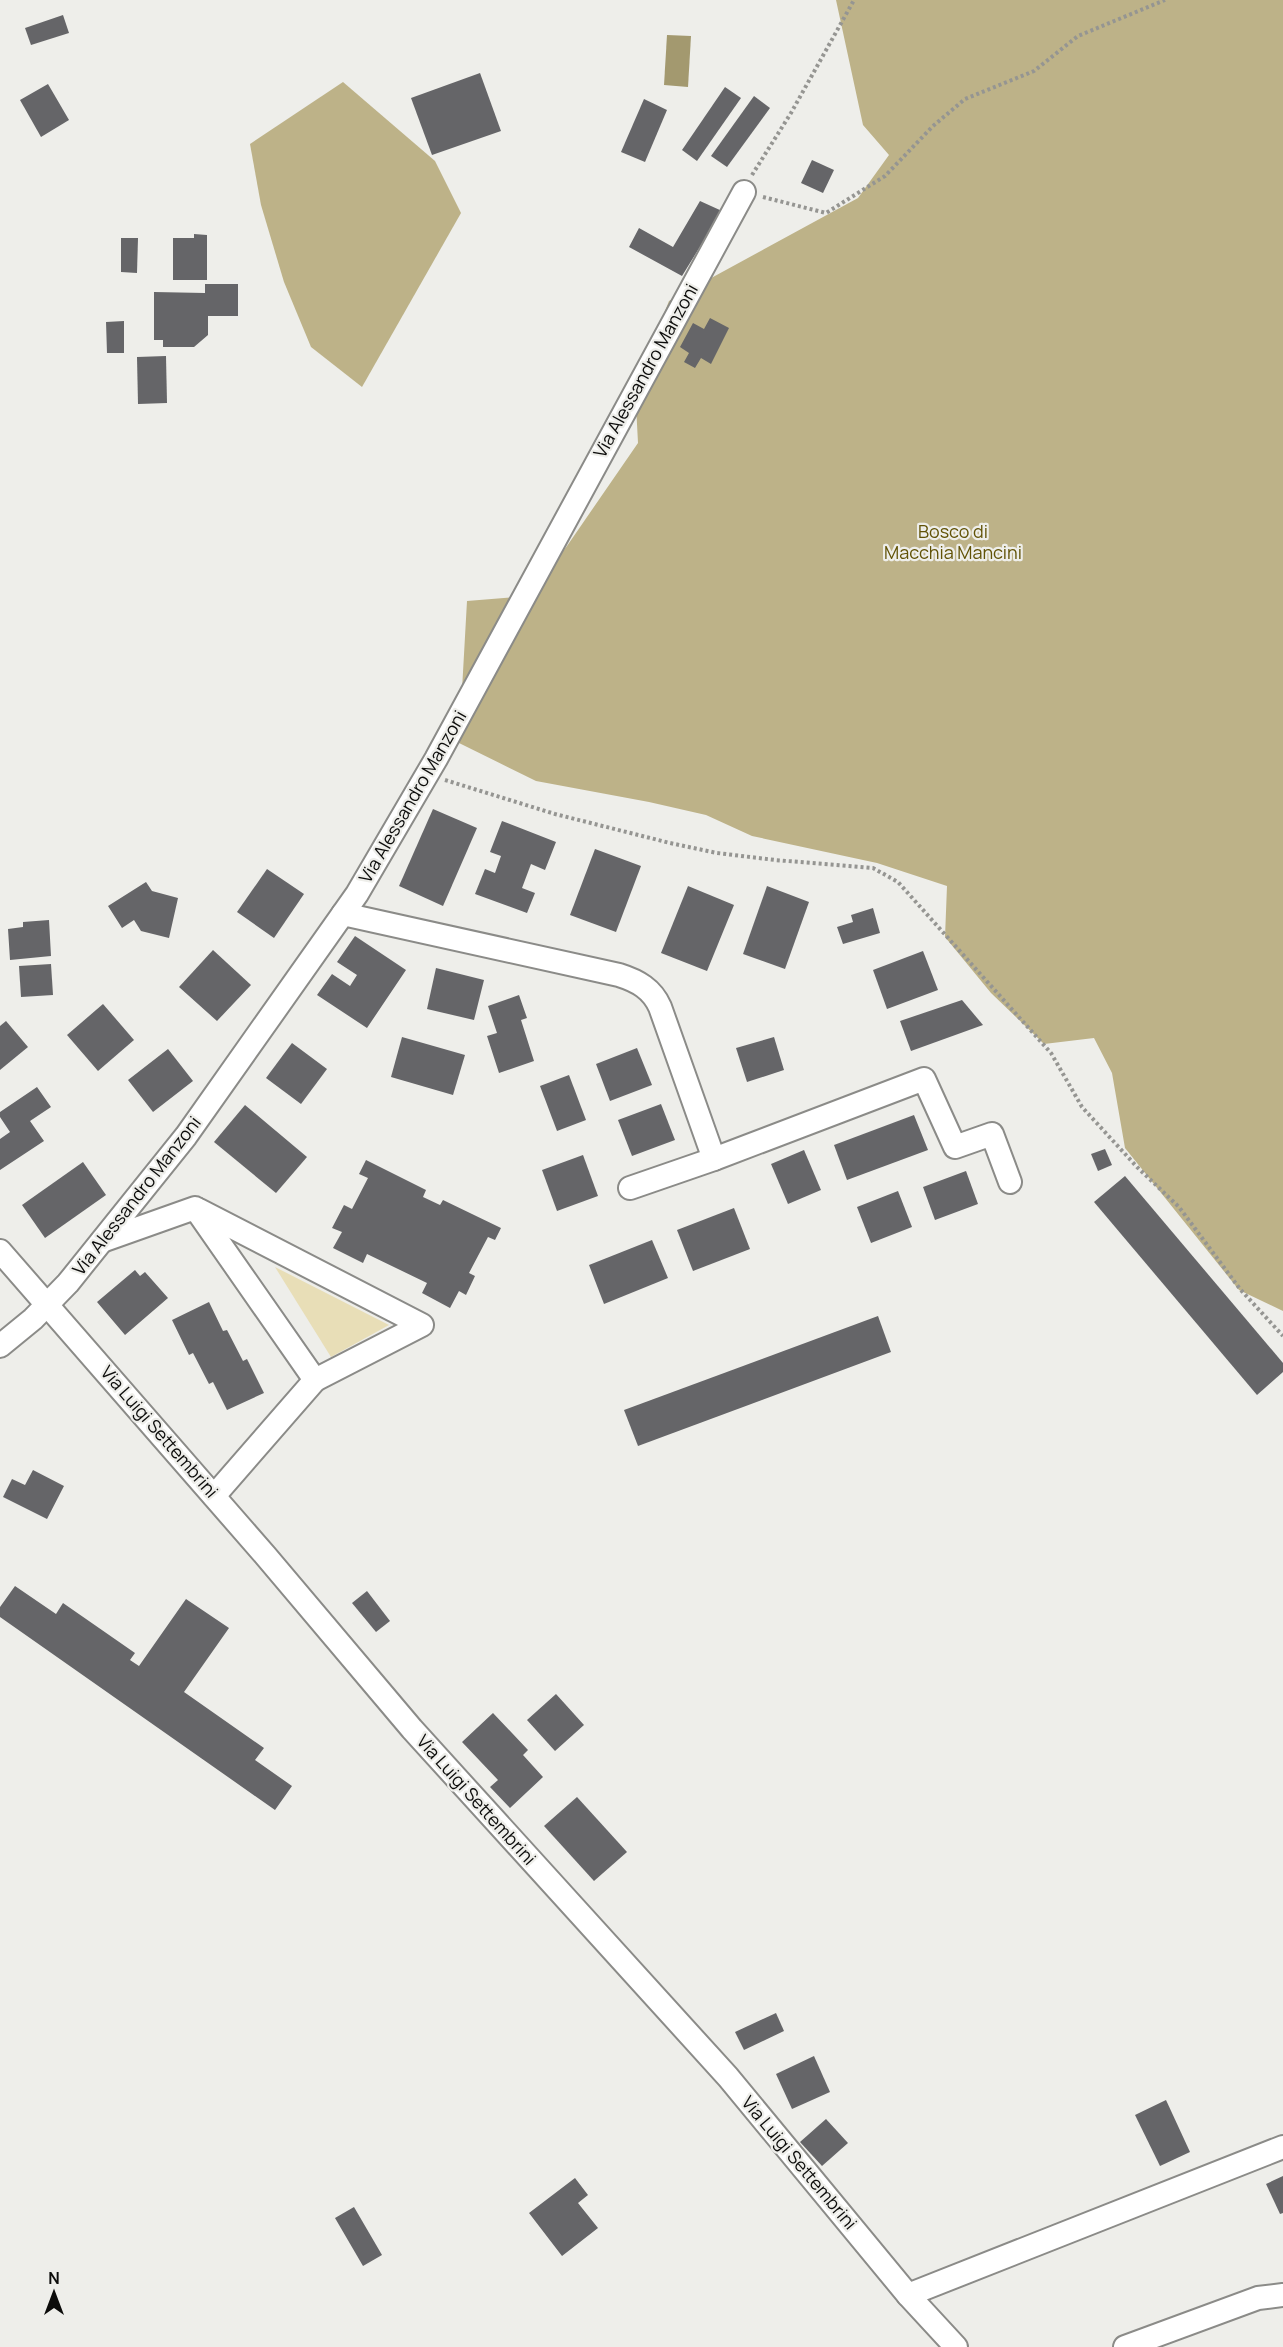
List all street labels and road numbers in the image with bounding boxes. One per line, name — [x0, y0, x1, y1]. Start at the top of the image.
street label: Via Alessandro Manzoni — [587, 279, 703, 462]
street label: Via Alessandro Manzoni — [353, 706, 471, 887]
street label: Via Alessandro Manzoni — [67, 1111, 206, 1280]
street label: Via Luigi Settembrini — [96, 1360, 224, 1502]
street label: Via Luigi Settembrini — [412, 1729, 542, 1870]
street label: Via Luigi Settembrini — [737, 2090, 863, 2234]

